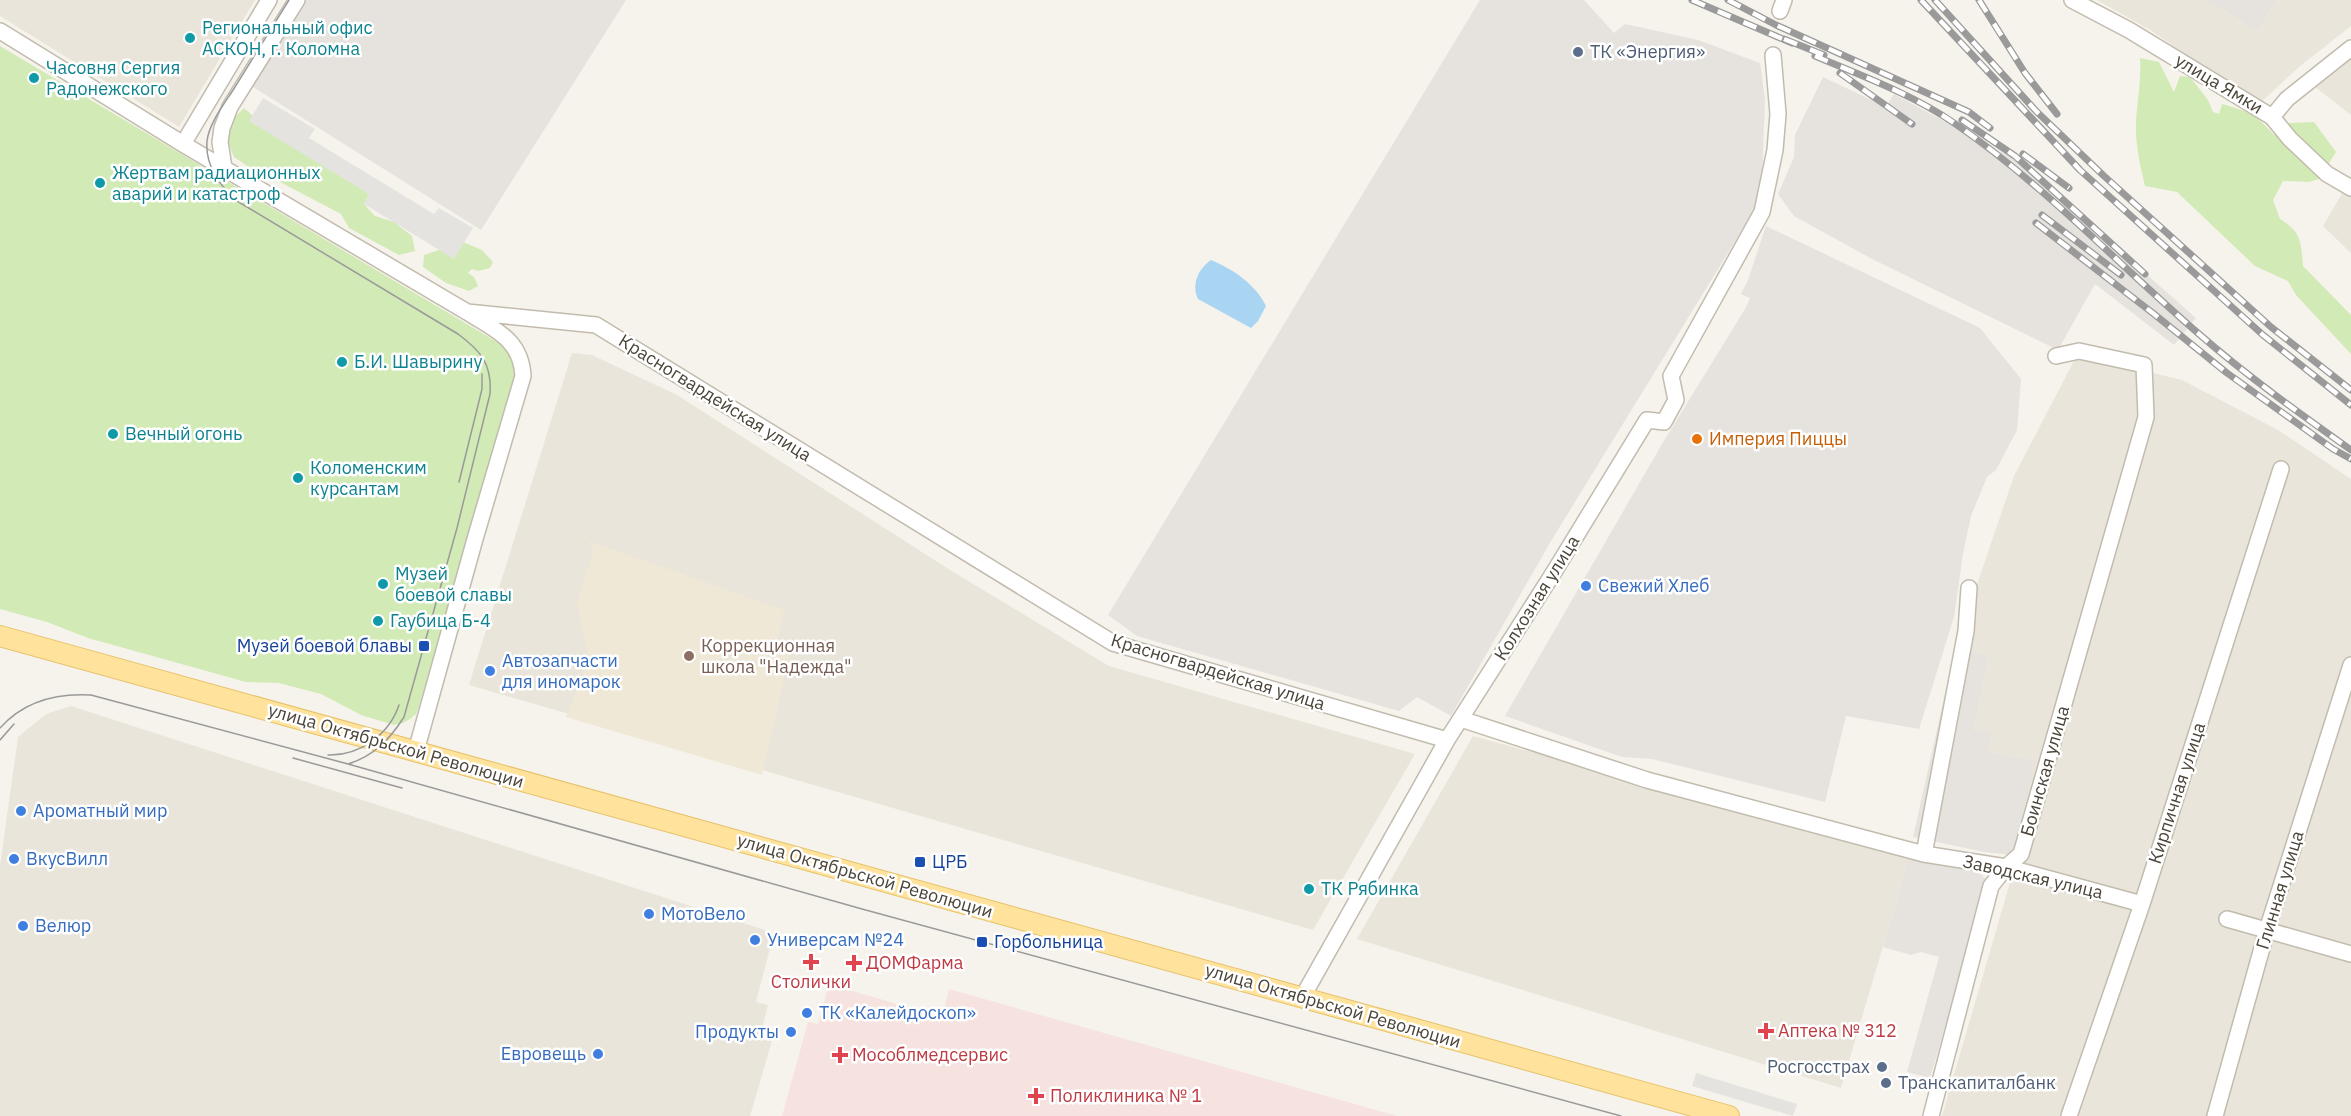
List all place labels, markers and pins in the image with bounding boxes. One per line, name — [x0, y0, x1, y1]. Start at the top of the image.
place label: Региональный офис АСКОН, г. Коломна — [202, 16, 373, 60]
marker: Региональный офис АСКОН, г. Коломна — [183, 31, 197, 45]
place label: ТК «Энергия» — [1590, 40, 1705, 63]
marker: ТК «Энергия» — [1571, 45, 1585, 59]
place label: Часовня Сергия Радонежского — [46, 56, 180, 100]
marker: Часовня Сергия Радонежского — [27, 71, 41, 85]
place label: Жертвам радиационных аварий и катастроф — [112, 161, 320, 205]
marker: Жертвам радиационных аварий и катастроф — [93, 176, 107, 190]
place label: Б.И. Шавырину — [354, 350, 483, 373]
marker: Б.И. Шавырину — [335, 355, 349, 369]
place label: Вечный огонь — [125, 422, 242, 445]
marker: Вечный огонь — [106, 427, 120, 441]
place label: Империя Пиццы — [1709, 427, 1847, 450]
marker: Империя Пиццы — [1690, 432, 1704, 446]
place label: Коломенским курсантам — [310, 456, 427, 500]
marker: Коломенским курсантам — [291, 471, 305, 485]
place label: Музей боевой славы — [395, 562, 512, 606]
place label: Свежий Хлеб — [1598, 574, 1709, 597]
marker: Музей боевой славы — [376, 577, 390, 591]
marker: Свежий Хлеб — [1579, 579, 1593, 593]
place label: Гаубица Б-4 — [390, 609, 491, 632]
marker: Гаубица Б-4 — [371, 614, 385, 628]
place label: Музей боевой блавы — [237, 634, 412, 657]
place label: Коррекционная школа "Надежда" — [701, 634, 851, 678]
marker: Музей боевой блавы — [417, 639, 431, 653]
place label: Автозапчасти для иномарок — [502, 649, 621, 693]
marker: Коррекционная школа "Надежда" — [682, 649, 696, 663]
marker: Автозапчасти для иномарок — [483, 664, 497, 678]
place label: Ароматный мир — [33, 799, 167, 822]
marker: Ароматный мир — [14, 804, 28, 818]
place label: ВкусВилл — [26, 847, 108, 870]
place label: ЦРБ — [932, 850, 968, 873]
marker: ВкусВилл — [7, 852, 21, 866]
marker: ЦРБ — [913, 855, 927, 869]
place label: ТК Рябинка — [1321, 877, 1419, 900]
marker: ТК Рябинка — [1302, 882, 1316, 896]
place label: МотоВело — [661, 902, 746, 925]
marker: МотоВело — [642, 907, 656, 921]
place label: Велюр — [35, 914, 91, 937]
marker: Велюр — [16, 919, 30, 933]
place label: Универсам №24 — [767, 928, 904, 951]
place label: Горбольница — [994, 930, 1103, 953]
marker: Универсам №24 — [748, 933, 762, 947]
marker: Горбольница — [975, 935, 989, 949]
place label: ДОМФарма — [866, 951, 964, 974]
marker: Столички — [804, 955, 818, 969]
marker: ДОМФарма — [847, 956, 861, 970]
place label: Столички — [771, 970, 851, 993]
place label: ТК «Калейдоскоп» — [819, 1001, 976, 1024]
marker: ТК «Калейдоскоп» — [800, 1006, 814, 1020]
place label: Аптека № 312 — [1778, 1019, 1897, 1042]
place label: Продукты — [695, 1020, 779, 1043]
marker: Аптека № 312 — [1759, 1024, 1773, 1038]
marker: Продукты — [784, 1025, 798, 1039]
place label: Евровещь — [501, 1042, 586, 1065]
place label: Мособлмедсервис — [852, 1043, 1008, 1066]
marker: Евровещь — [591, 1047, 605, 1061]
marker: Мособлмедсервис — [833, 1048, 847, 1062]
place label: Росгосстрах — [1767, 1055, 1870, 1078]
marker: Росгосстрах — [1875, 1060, 1889, 1074]
place label: Транскапиталбанк — [1898, 1071, 2056, 1094]
marker: Транскапиталбанк — [1879, 1076, 1893, 1090]
place label: Поликлиника № 1 — [1050, 1084, 1202, 1107]
marker: Поликлиника № 1 — [1027, 1087, 1045, 1105]

